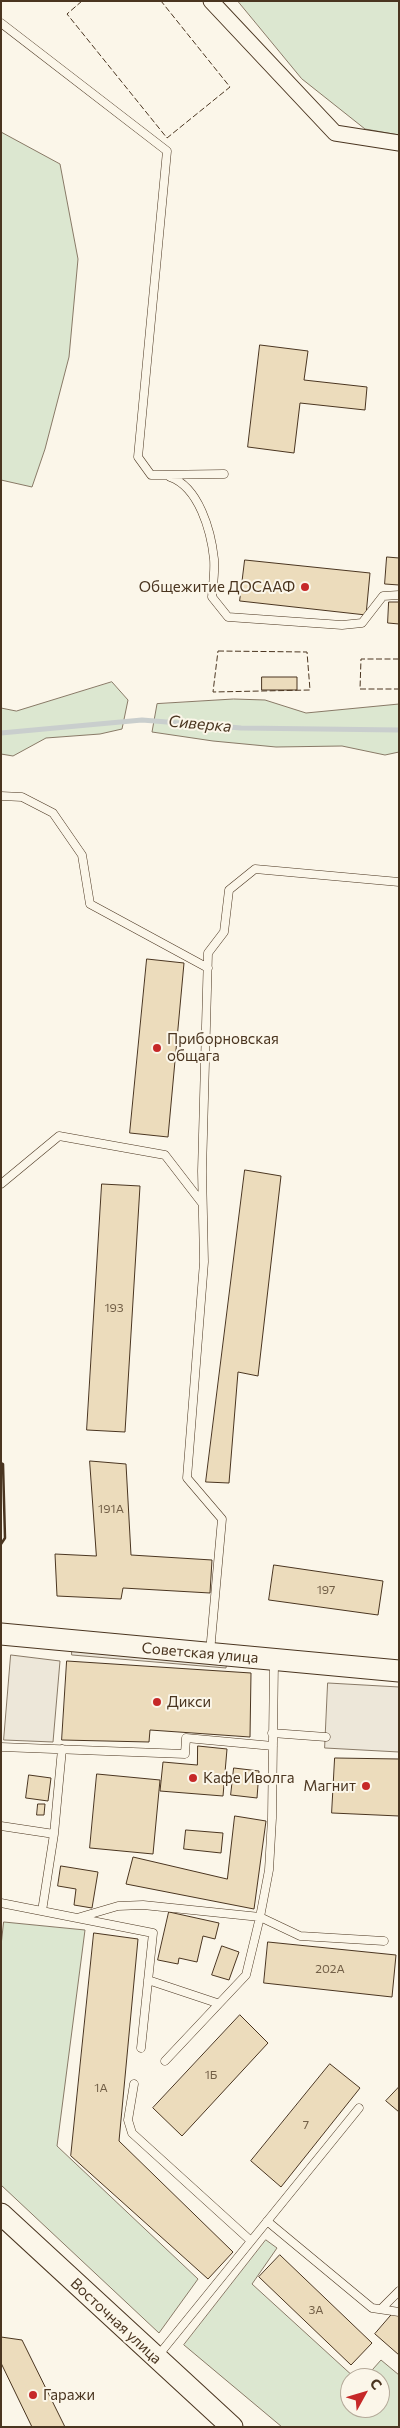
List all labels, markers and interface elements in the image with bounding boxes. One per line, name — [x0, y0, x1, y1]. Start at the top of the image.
place label: Общежитие ДОСААФ — [139, 578, 295, 596]
marker: Общежитие ДОСААФ — [299, 581, 311, 593]
water label: Сиверка — [168, 712, 232, 736]
place label: Приборновская общага — [167, 1030, 279, 1065]
marker: Приборновская общага — [151, 1042, 163, 1054]
house number: 193 — [104, 1301, 124, 1315]
house number: 191А — [98, 1502, 124, 1516]
house number: 197 — [317, 1583, 335, 1597]
street label: Советская улица — [141, 1639, 259, 1667]
place label: Дикси — [167, 1693, 211, 1711]
marker: Дикси — [151, 1696, 163, 1708]
place label: Кафе Иволга — [203, 1769, 295, 1787]
marker: Кафе Иволга — [187, 1772, 199, 1784]
place label: Магнит — [303, 1777, 356, 1795]
marker: Магнит — [360, 1780, 372, 1792]
house number: 202А — [315, 1962, 345, 1976]
house number: 1Б — [205, 2068, 217, 2082]
house number: 1А — [94, 2081, 108, 2095]
house number: 7 — [303, 2118, 309, 2132]
street label: Восточная улица — [67, 2274, 165, 2368]
house number: 3А — [309, 2303, 323, 2317]
north arrow — [340, 2368, 390, 2418]
text: С — [367, 2375, 386, 2393]
place label: Гаражи — [43, 2386, 95, 2404]
marker: Гаражи — [27, 2389, 39, 2401]

